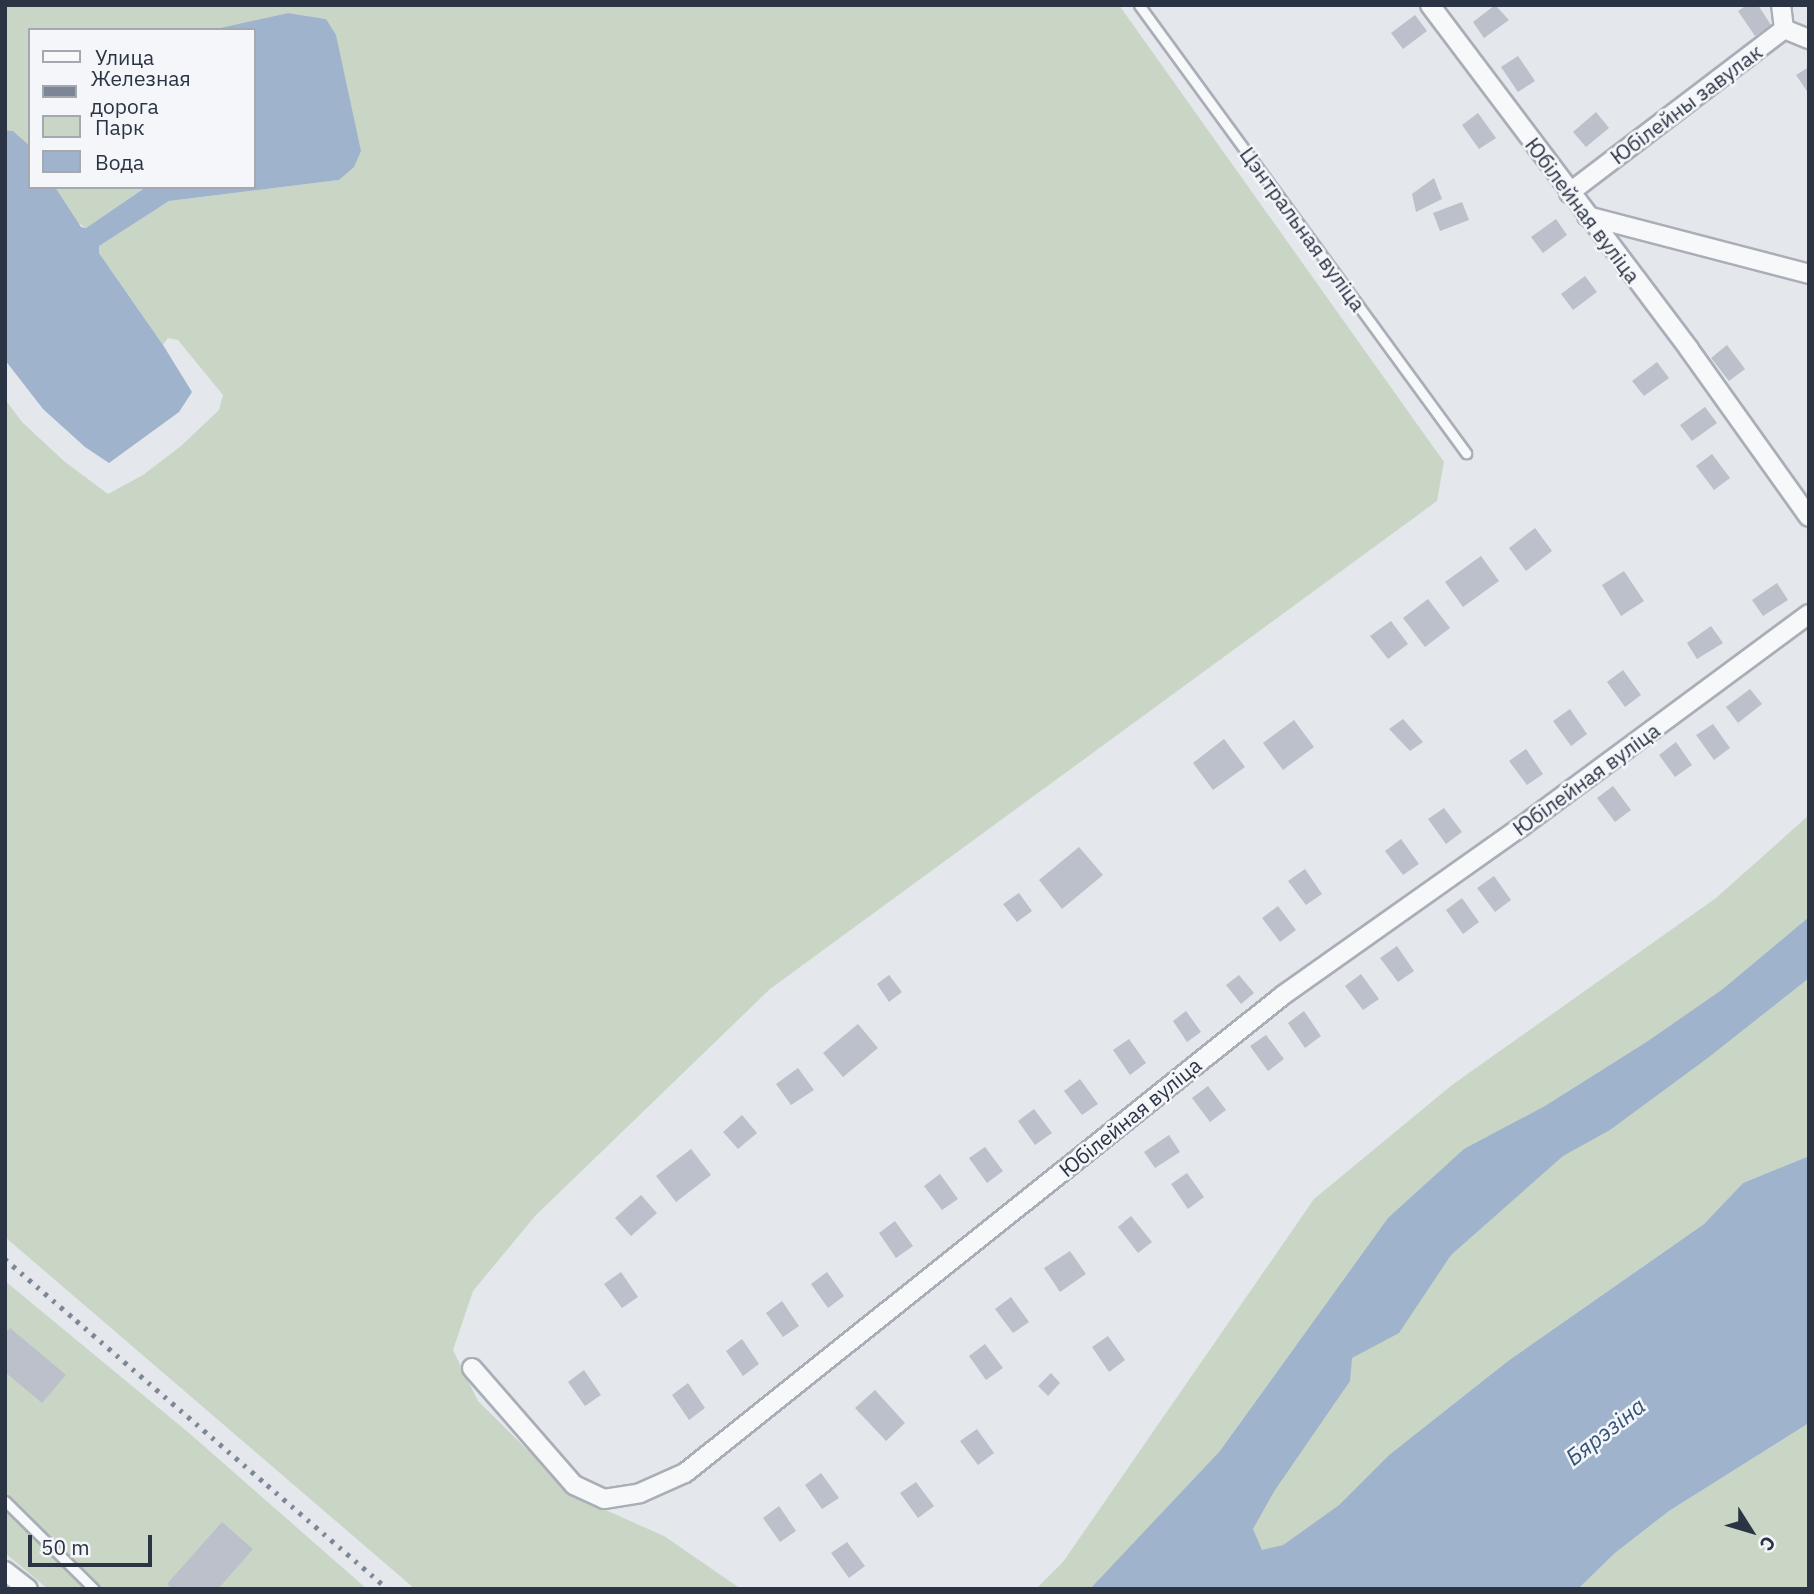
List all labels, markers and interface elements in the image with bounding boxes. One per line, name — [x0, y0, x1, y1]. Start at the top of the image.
legend — [28, 28, 256, 189]
street label: Юбілейны завулак — [1605, 39, 1767, 169]
text: Улица — [95, 43, 154, 71]
text: Железная дорога — [91, 64, 191, 120]
text: Парк — [95, 113, 145, 141]
street label: Юбілейная вуліца — [1520, 132, 1646, 288]
street label: Цэнтральная вуліца — [1235, 142, 1371, 316]
text: Вода — [95, 148, 144, 176]
street label: Юбілейная вуліца — [1508, 717, 1664, 841]
street label: Юбілейная вуліца — [1054, 1052, 1206, 1182]
water label: Бярэзіна — [1559, 1391, 1651, 1471]
north arrow — [1716, 1496, 1786, 1566]
scale bar — [32, 1520, 156, 1564]
text: С — [1754, 1531, 1781, 1556]
text: 50 m — [41, 1533, 90, 1561]

